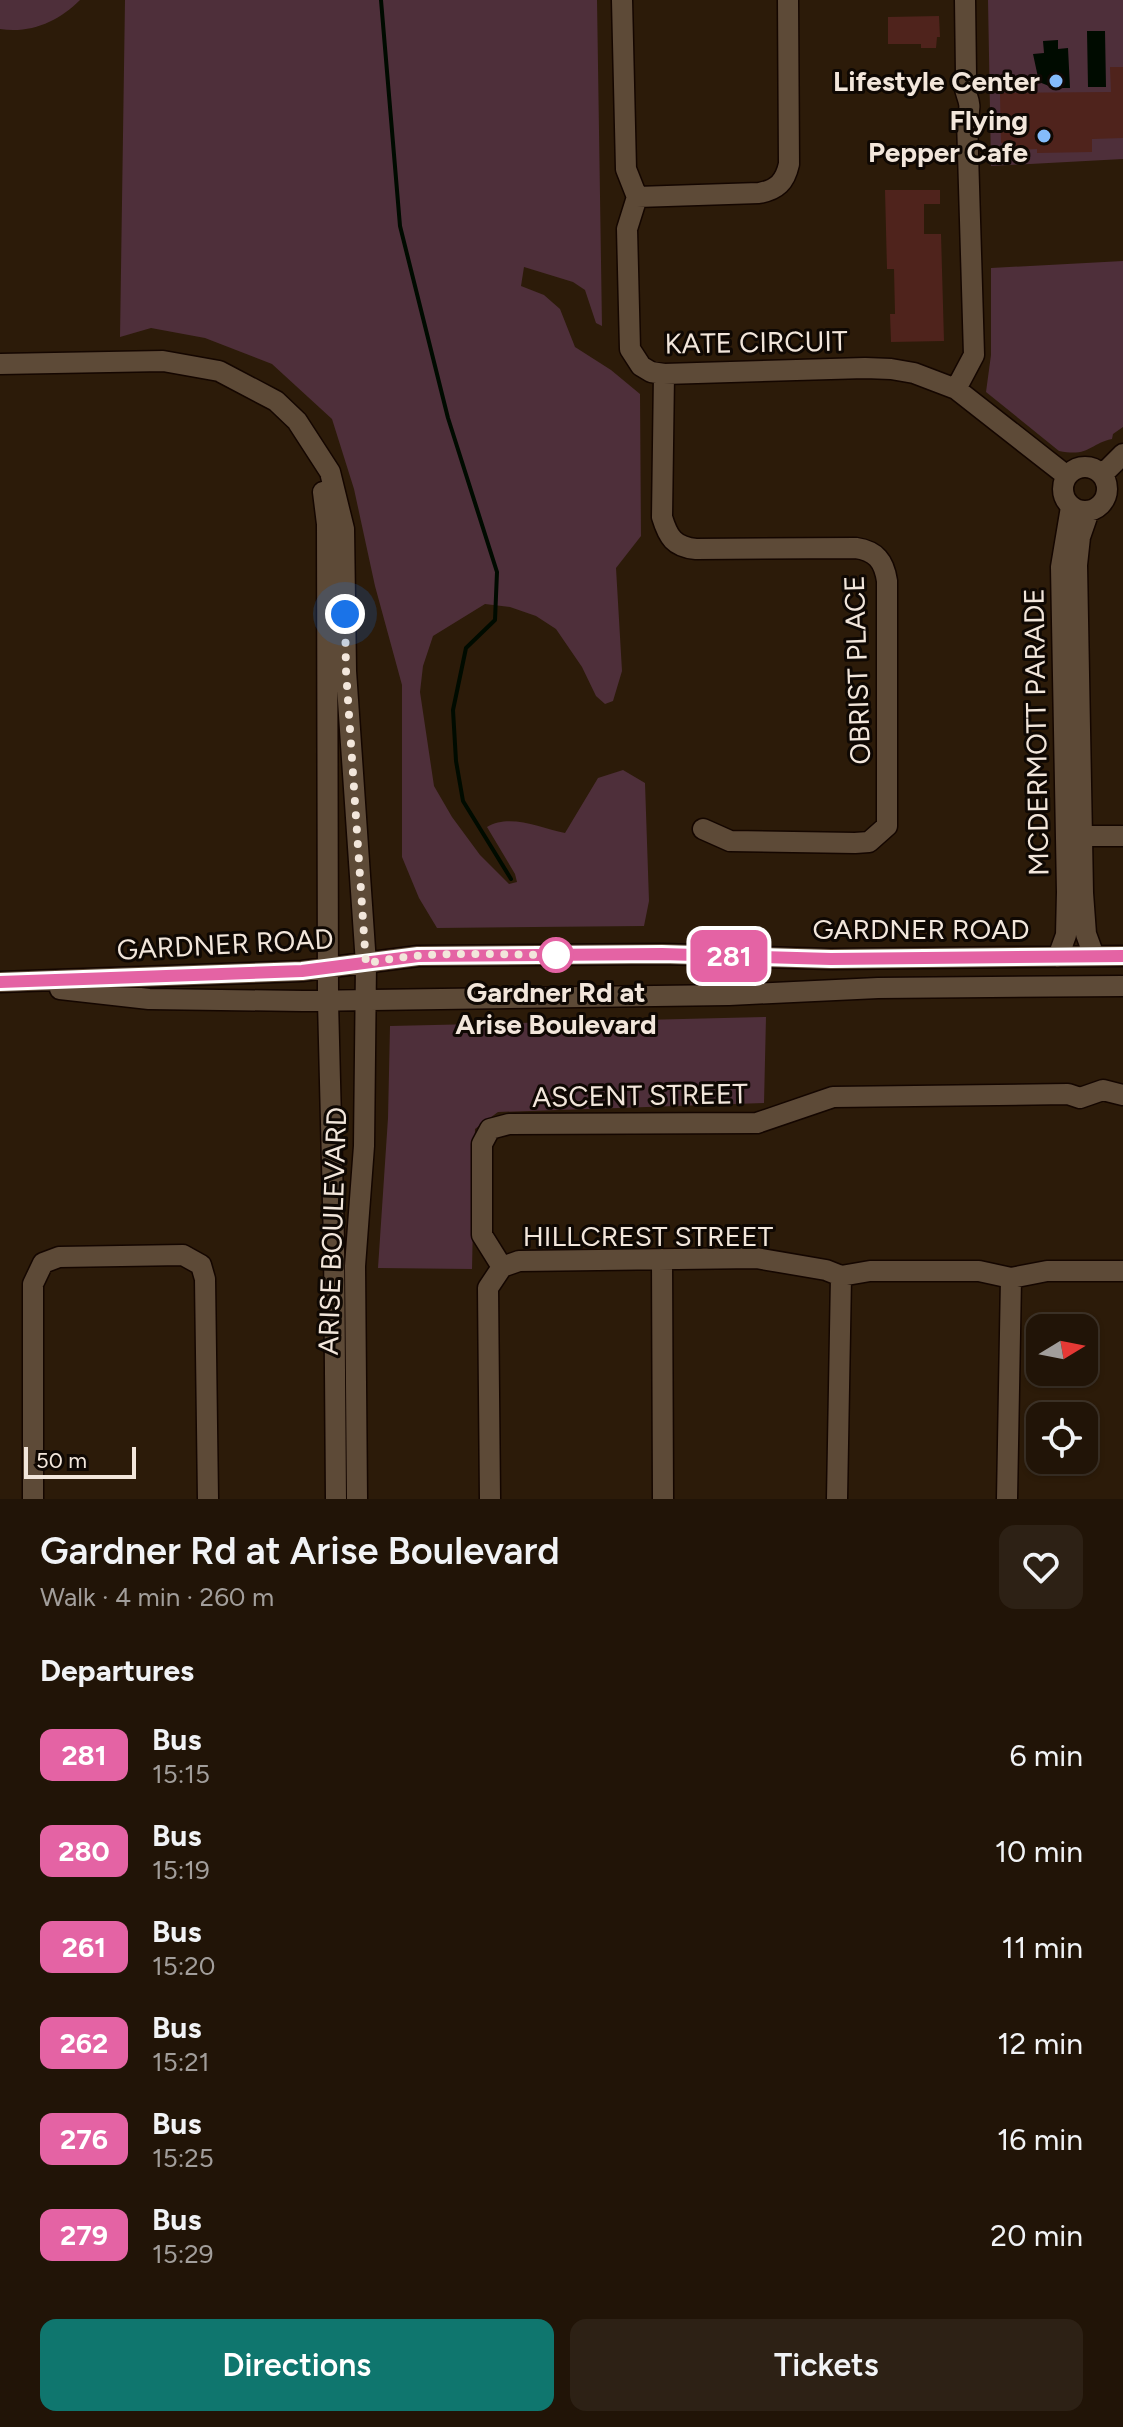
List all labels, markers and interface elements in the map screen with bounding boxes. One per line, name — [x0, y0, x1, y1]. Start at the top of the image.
place label: Lifestyle Center — [833, 64, 1040, 98]
marker: Lifestyle Center — [1047, 72, 1065, 90]
place label: Flying Pepper Cafe — [868, 103, 1028, 169]
marker: Flying Pepper Cafe — [1035, 127, 1053, 145]
street label: KATE CIRCUIT — [664, 323, 848, 361]
street label: OBRIST PLACE — [837, 575, 877, 765]
street label: MCDERMOTT PARADE — [1016, 588, 1056, 876]
your location — [325, 594, 365, 634]
street label: GARDNER ROAD — [812, 912, 1030, 946]
street label: GARDNER ROAD — [116, 921, 334, 967]
line badge: 281 — [683, 930, 775, 982]
marker: Gardner Rd at Arise Boulevard — [539, 938, 573, 972]
text: 281 — [706, 939, 752, 973]
place label: Gardner Rd at Arise Boulevard — [455, 975, 657, 1041]
street label: ASCENT STREET — [532, 1076, 749, 1114]
street label: ARISE BOULEVARD — [311, 1106, 353, 1356]
street label: HILLCREST STREET — [523, 1219, 774, 1253]
north arrow — [1026, 1314, 1098, 1386]
map controls — [1026, 1314, 1098, 1474]
button: locate — [1026, 1402, 1098, 1474]
scale bar — [24, 1443, 136, 1479]
text: 50 m — [36, 1447, 87, 1474]
button: heart — [999, 1525, 1083, 1609]
text: Gardner Rd at Arise Boulevard — [40, 1528, 560, 1574]
text: Walk · 4 min · 260 m — [40, 1581, 274, 1613]
text: Departures — [40, 1652, 194, 1689]
text: Bus — [152, 1721, 201, 1758]
text: 6 min — [1009, 1737, 1083, 1774]
text: 281 — [61, 1738, 107, 1772]
text: 15:15 — [152, 1758, 210, 1790]
text: Bus — [152, 1817, 201, 1854]
text: 10 min — [995, 1833, 1083, 1870]
text: 280 — [58, 1834, 110, 1868]
text: 15:19 — [152, 1854, 210, 1886]
text: Bus — [152, 1913, 201, 1950]
text: 11 min — [1002, 1929, 1083, 1966]
text: 261 — [62, 1930, 106, 1964]
text: 15:20 — [152, 1950, 215, 1982]
text: Bus — [152, 2009, 201, 2046]
text: 12 min — [997, 2025, 1083, 2062]
text: 262 — [60, 2026, 108, 2060]
text: 15:21 — [152, 2046, 210, 2078]
text: Bus — [152, 2105, 201, 2142]
text: 16 min — [997, 2121, 1083, 2158]
text: 276 — [60, 2122, 108, 2156]
text: 15:25 — [152, 2142, 214, 2174]
text: Bus — [152, 2201, 201, 2238]
text: 20 min — [990, 2217, 1083, 2254]
text: 279 — [60, 2218, 108, 2252]
text: 15:29 — [152, 2238, 214, 2270]
button: Directions — [40, 2319, 554, 2411]
button: Tickets — [570, 2319, 1083, 2411]

